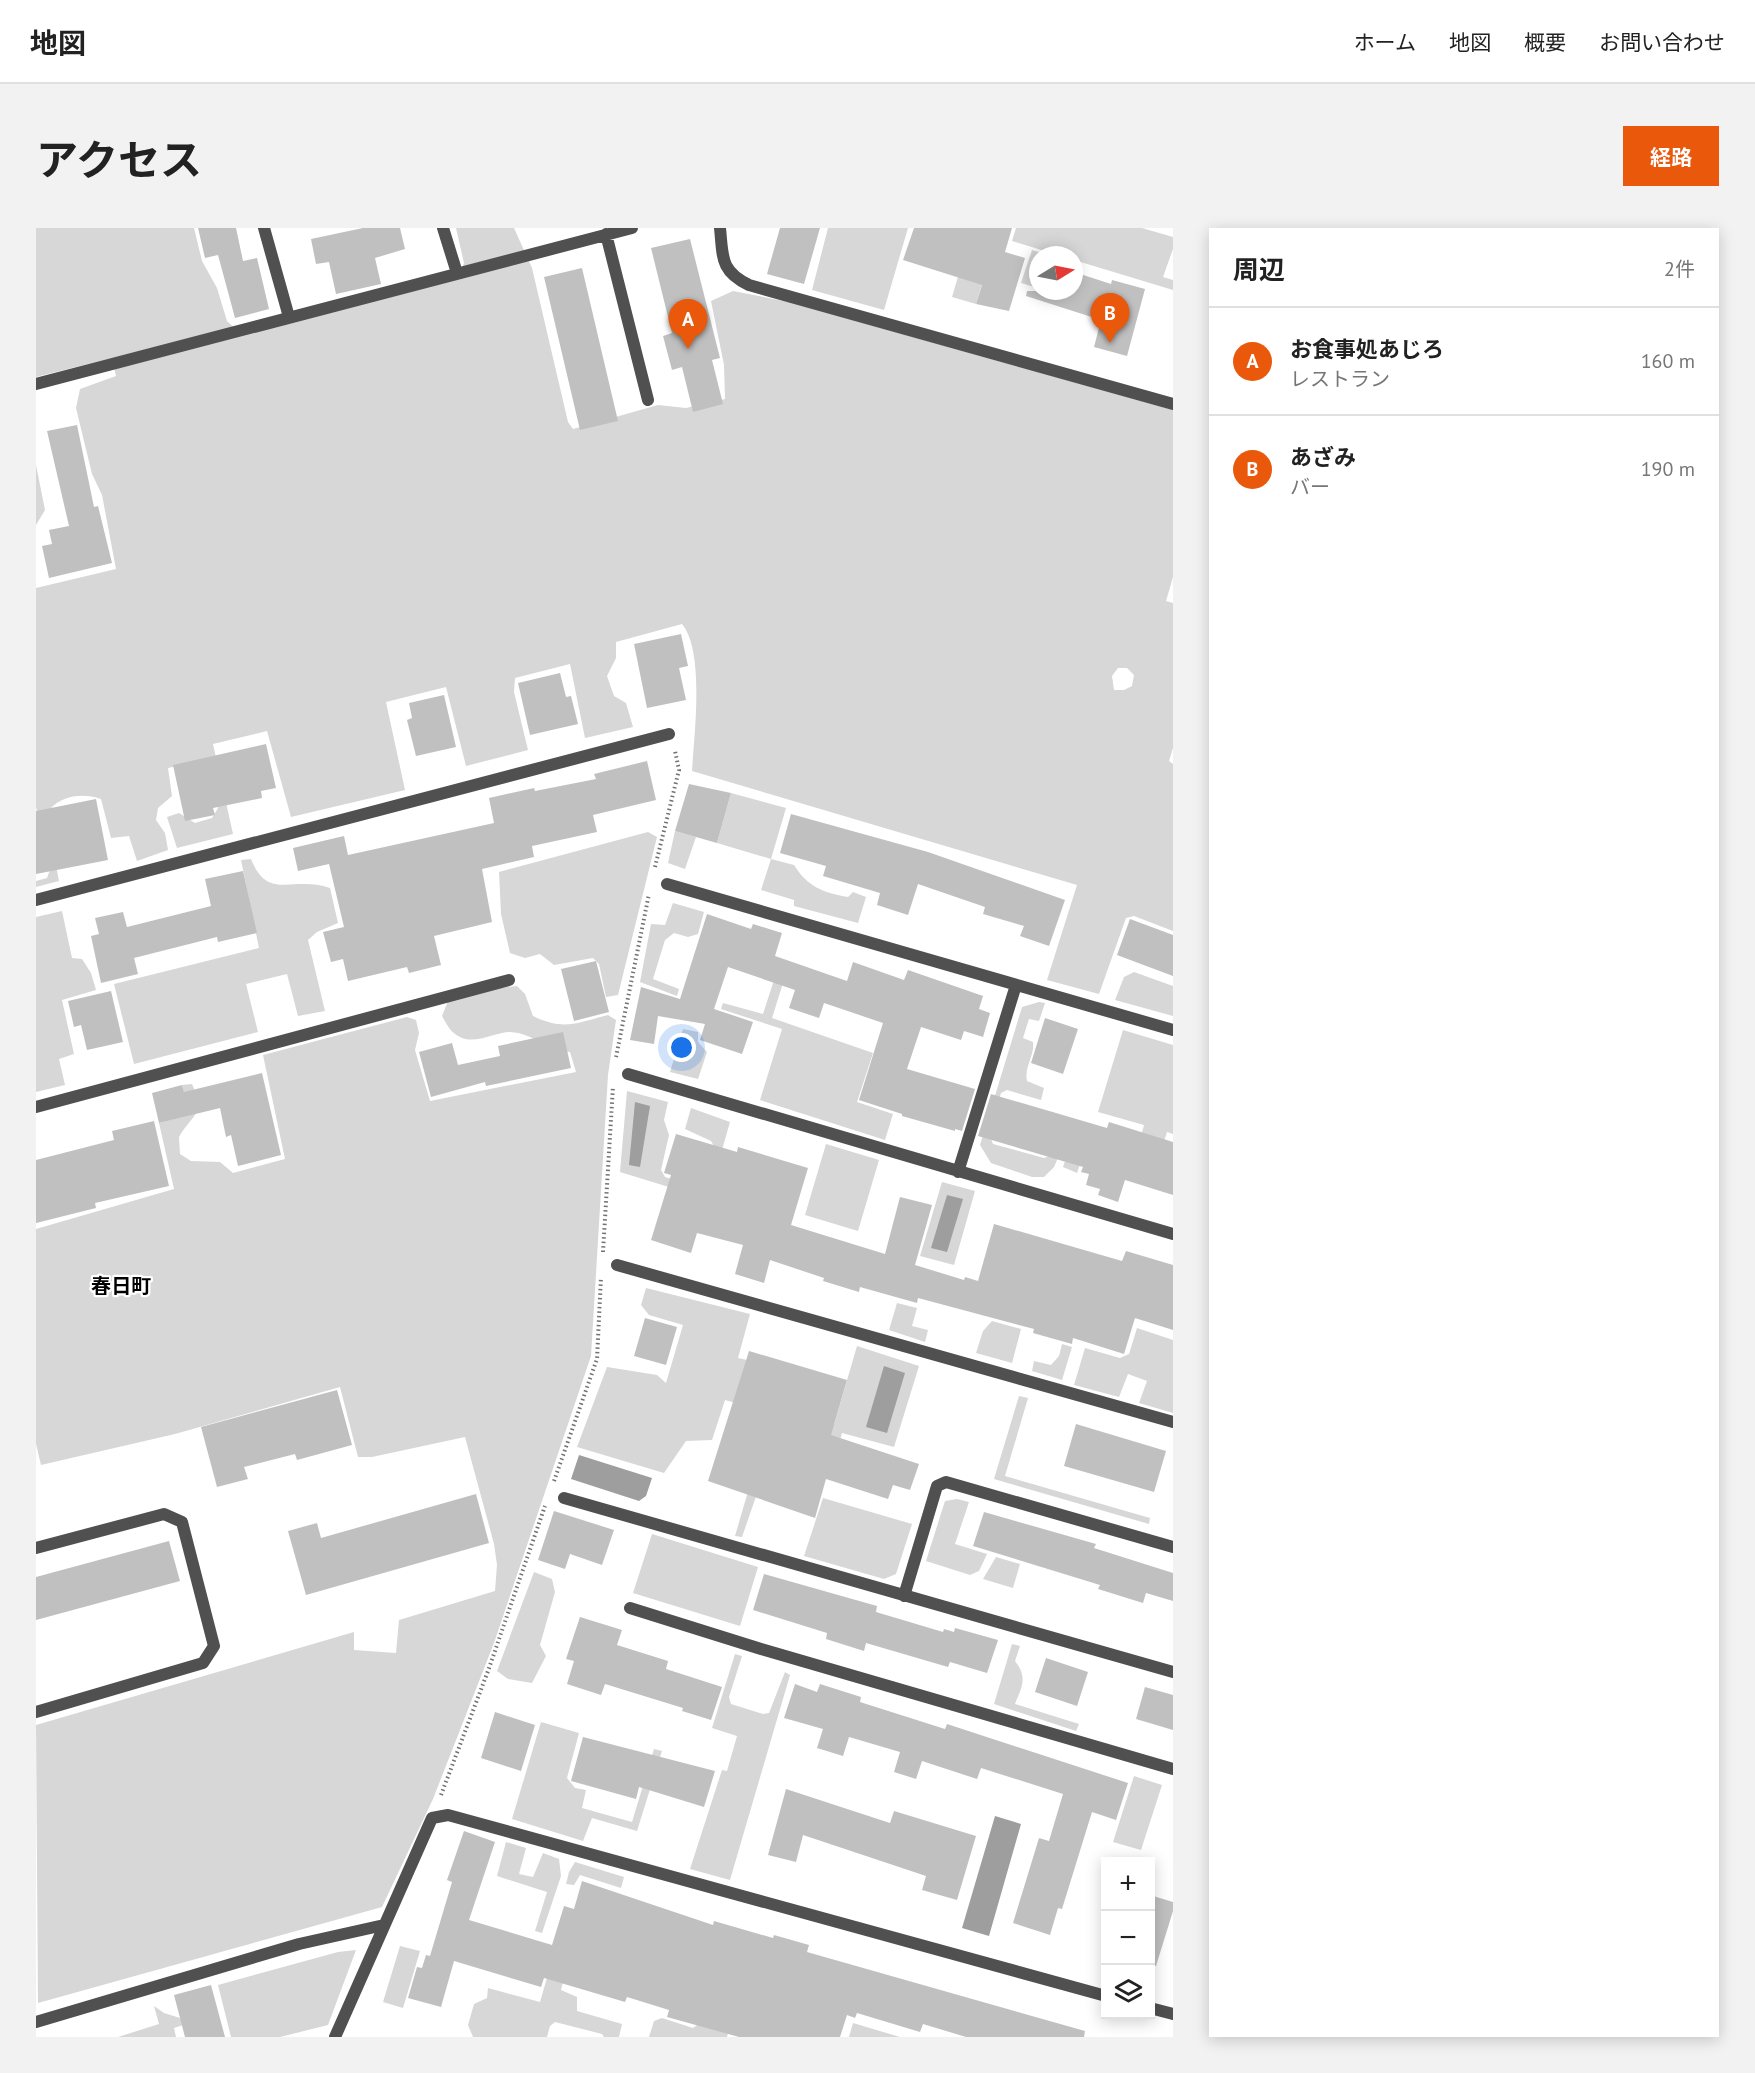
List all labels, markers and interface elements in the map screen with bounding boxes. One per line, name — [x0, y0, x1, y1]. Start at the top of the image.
text: 地図 — [30, 24, 86, 61]
text: ホーム — [1354, 29, 1416, 56]
text: 地図 — [1449, 29, 1491, 56]
text: 概要 — [1524, 29, 1566, 56]
text: お問い合わせ — [1599, 29, 1725, 56]
button: 経路 — [1623, 126, 1719, 186]
text: アクセス — [36, 132, 202, 187]
north arrow — [1029, 246, 1083, 300]
text: 周辺 — [1233, 253, 1285, 286]
text: 2件 — [1664, 256, 1695, 282]
pin: B — [1090, 294, 1130, 343]
pin: A — [668, 300, 708, 349]
text: お食事処あじろ — [1290, 335, 1444, 363]
text: A — [1246, 348, 1259, 374]
text: 160 m — [1641, 348, 1695, 374]
text: レストラン — [1290, 366, 1390, 392]
text: あざみ — [1290, 443, 1356, 471]
text: B — [1247, 456, 1258, 482]
text: 190 m — [1641, 456, 1695, 482]
text: バー — [1290, 474, 1330, 500]
your location — [667, 1033, 696, 1062]
district label: 春日町 — [91, 1273, 151, 1299]
map controls — [1101, 1857, 1155, 2019]
button: + — [1101, 1857, 1155, 1911]
button: − — [1101, 1911, 1155, 1965]
button: layers — [1101, 1965, 1155, 2019]

